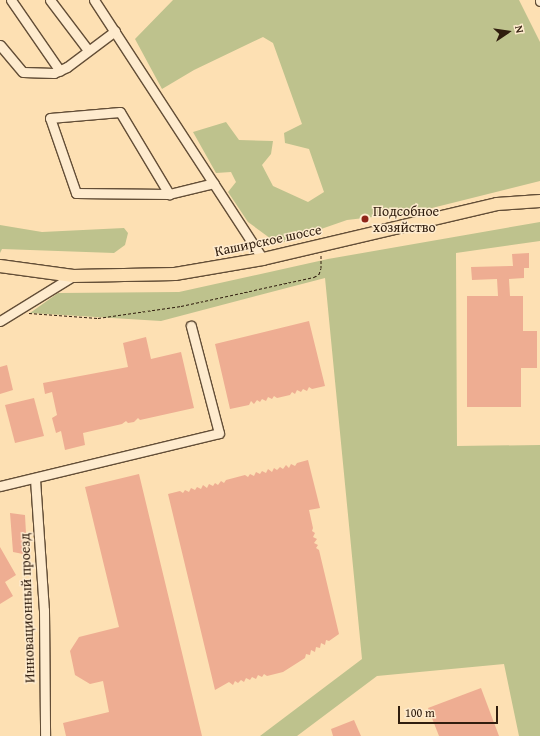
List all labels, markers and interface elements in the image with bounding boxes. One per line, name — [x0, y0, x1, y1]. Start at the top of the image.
north arrow — [488, 12, 528, 52]
text: N — [511, 24, 528, 35]
place label: Подсобное хозяйство — [373, 203, 439, 236]
marker: Подсобное хозяйство — [360, 214, 370, 224]
street label: Каширское шоссе — [213, 220, 323, 260]
street label: Инновационный проезд — [16, 533, 38, 683]
scale bar — [400, 698, 500, 724]
text: 100 m — [405, 704, 435, 721]

